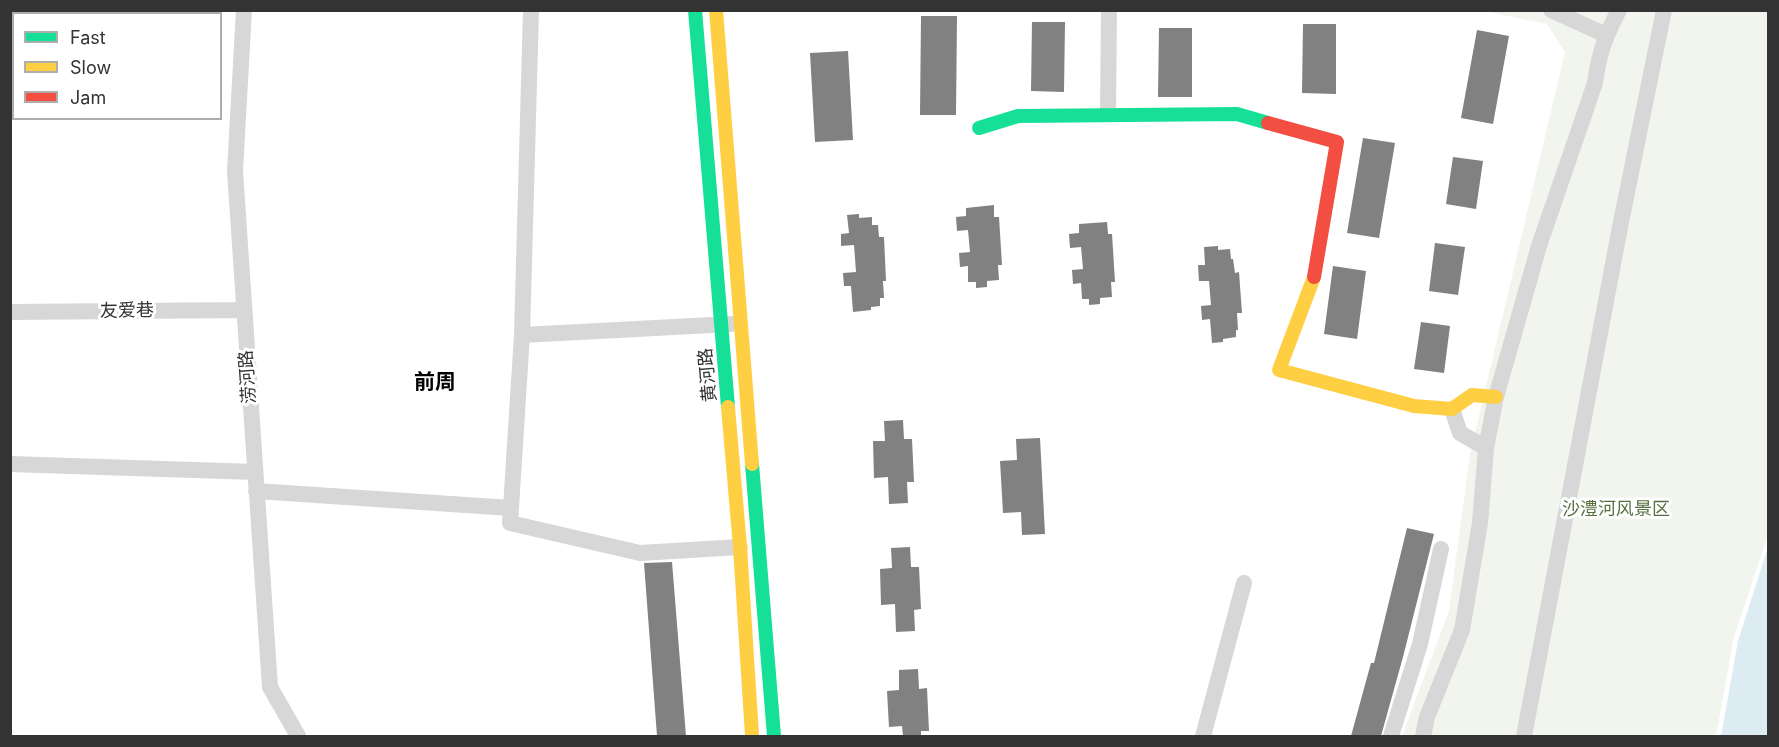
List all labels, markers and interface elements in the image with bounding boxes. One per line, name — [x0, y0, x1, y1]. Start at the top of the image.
legend — [12, 12, 222, 120]
text: Fast — [70, 27, 106, 48]
text: Slow — [70, 57, 111, 78]
text: Jam — [70, 87, 106, 108]
street label: 友爱巷 — [100, 300, 154, 322]
street label: 黄河路 — [695, 347, 721, 403]
street label: 涝河路 — [235, 349, 261, 405]
district label: 前周 — [414, 370, 456, 396]
park label: 沙澧河风景区 — [1562, 499, 1670, 521]

